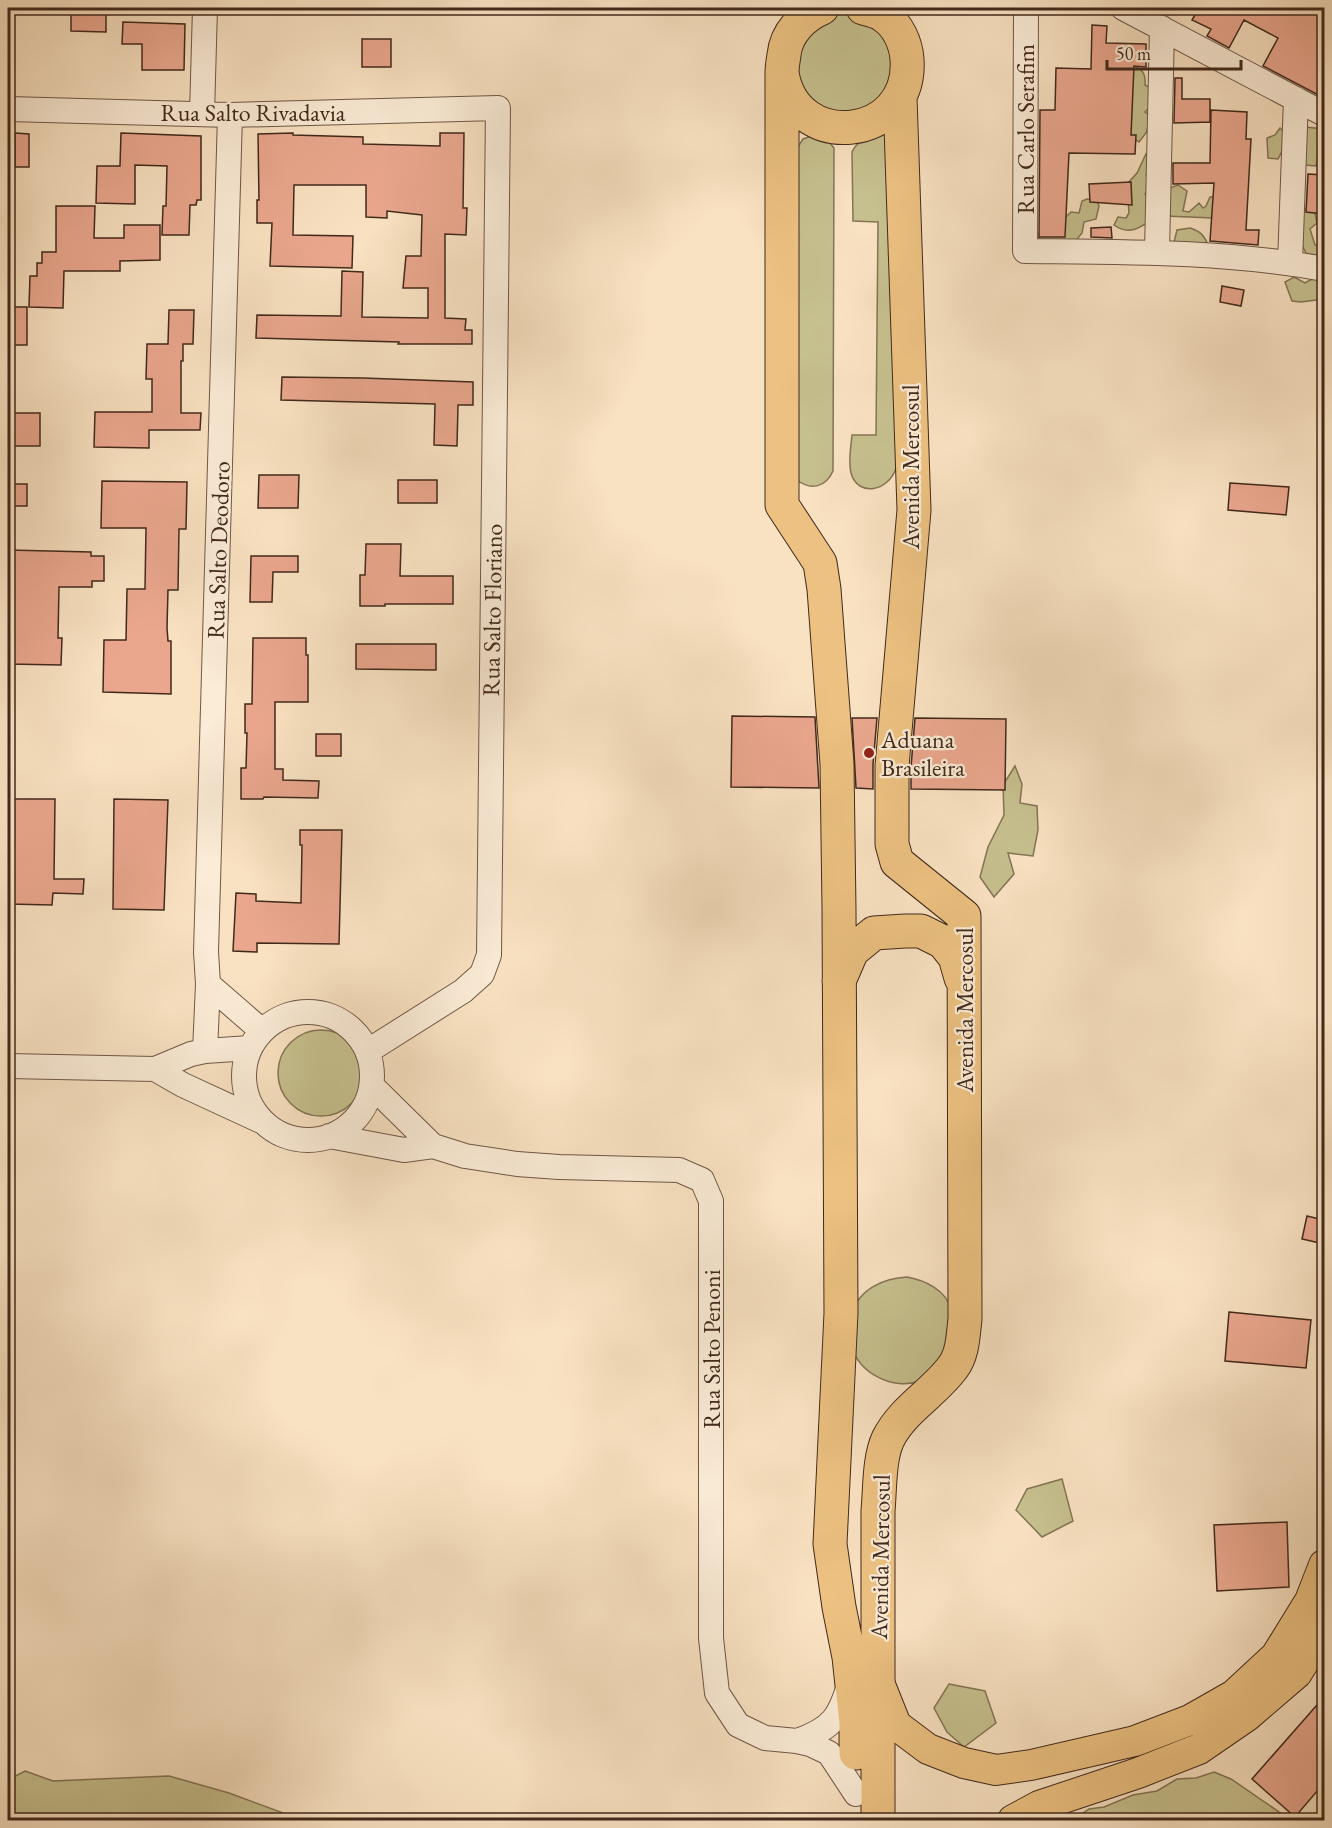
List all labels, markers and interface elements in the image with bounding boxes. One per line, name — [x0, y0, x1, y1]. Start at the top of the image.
scale bar — [1107, 33, 1240, 71]
text: 50 m — [1116, 42, 1151, 65]
street label: Rua Carlo Serafim — [1010, 43, 1041, 214]
street label: Rua Salto Rivadavia — [161, 97, 346, 128]
street label: Avenida Mercosul — [895, 384, 926, 551]
street label: Rua Salto Deodoro — [199, 460, 237, 639]
street label: Rua Salto Floriano — [475, 523, 509, 697]
place label: Aduana Brasileira — [880, 724, 965, 783]
marker: Aduana Brasileira — [862, 746, 876, 760]
street label: Avenida Mercosul — [949, 927, 980, 1094]
street label: Rua Salto Penoni — [696, 1269, 727, 1429]
street label: Avenida Mercosul — [863, 1474, 897, 1641]

